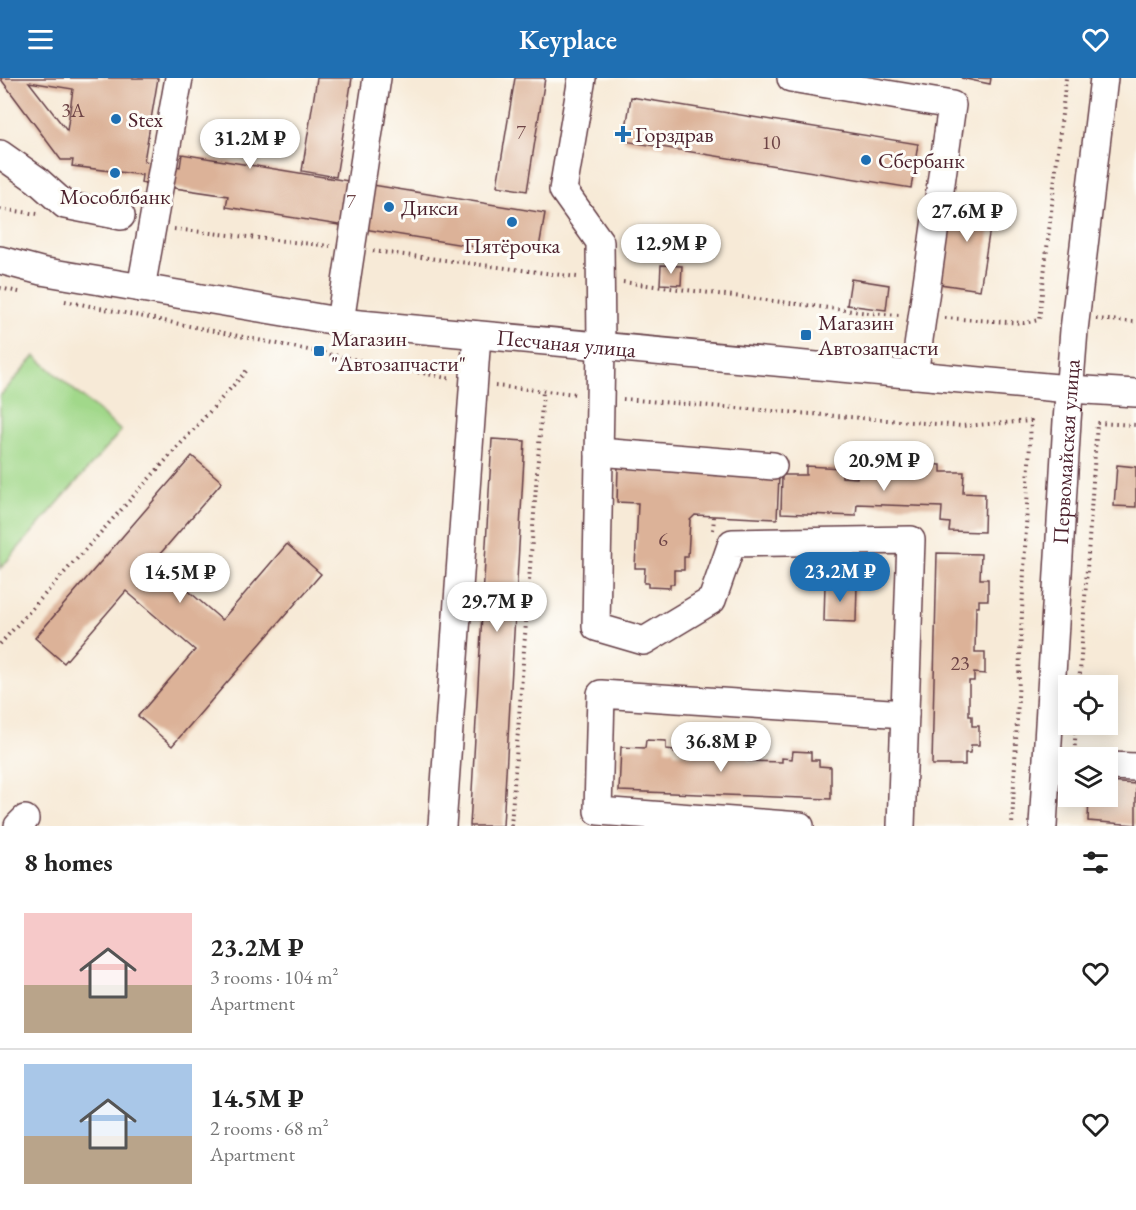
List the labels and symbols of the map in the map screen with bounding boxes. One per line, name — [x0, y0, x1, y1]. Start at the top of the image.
house number: 3А — [61, 97, 85, 123]
place label: Stex — [128, 105, 163, 134]
marker: Stex — [109, 112, 123, 126]
pin: 31.2M ₽ — [195, 119, 305, 170]
house number: 7 — [516, 119, 526, 145]
place label: Горздрав — [635, 120, 714, 149]
marker: Горздрав — [616, 127, 630, 141]
house number: 10 — [761, 129, 781, 155]
place label: Сбербанк — [878, 146, 965, 175]
marker: Сбербанк — [859, 153, 873, 167]
marker: Мособлбанк — [108, 166, 122, 180]
place label: Мособлбанк — [60, 182, 171, 211]
house number: 7 — [346, 188, 356, 214]
pin: 27.6M ₽ — [912, 192, 1022, 243]
place label: Дикси — [401, 193, 459, 222]
marker: Дикси — [382, 200, 396, 214]
marker: Пятёрочка — [505, 215, 519, 229]
pin: 12.9M ₽ — [616, 224, 726, 275]
place label: Пятёрочка — [464, 231, 561, 260]
place label: Магазин Автозапчасти — [817, 308, 939, 362]
street label: Песчаная улица — [495, 323, 637, 364]
place label: Магазин "Автозапчасти" — [331, 324, 466, 378]
marker: Магазин Автозапчасти — [799, 328, 813, 342]
marker: Магазин "Автозапчасти" — [312, 344, 326, 358]
street label: Первомайская улица — [1046, 358, 1087, 545]
pin: 20.9M ₽ — [829, 441, 939, 492]
house number: 6 — [658, 526, 668, 552]
pin: 23.2M ₽ — [785, 552, 895, 603]
pin: 14.5M ₽ — [125, 553, 235, 604]
pin: 29.7M ₽ — [442, 582, 552, 633]
house number: 23 — [950, 650, 970, 676]
pin: 36.8M ₽ — [666, 722, 776, 773]

